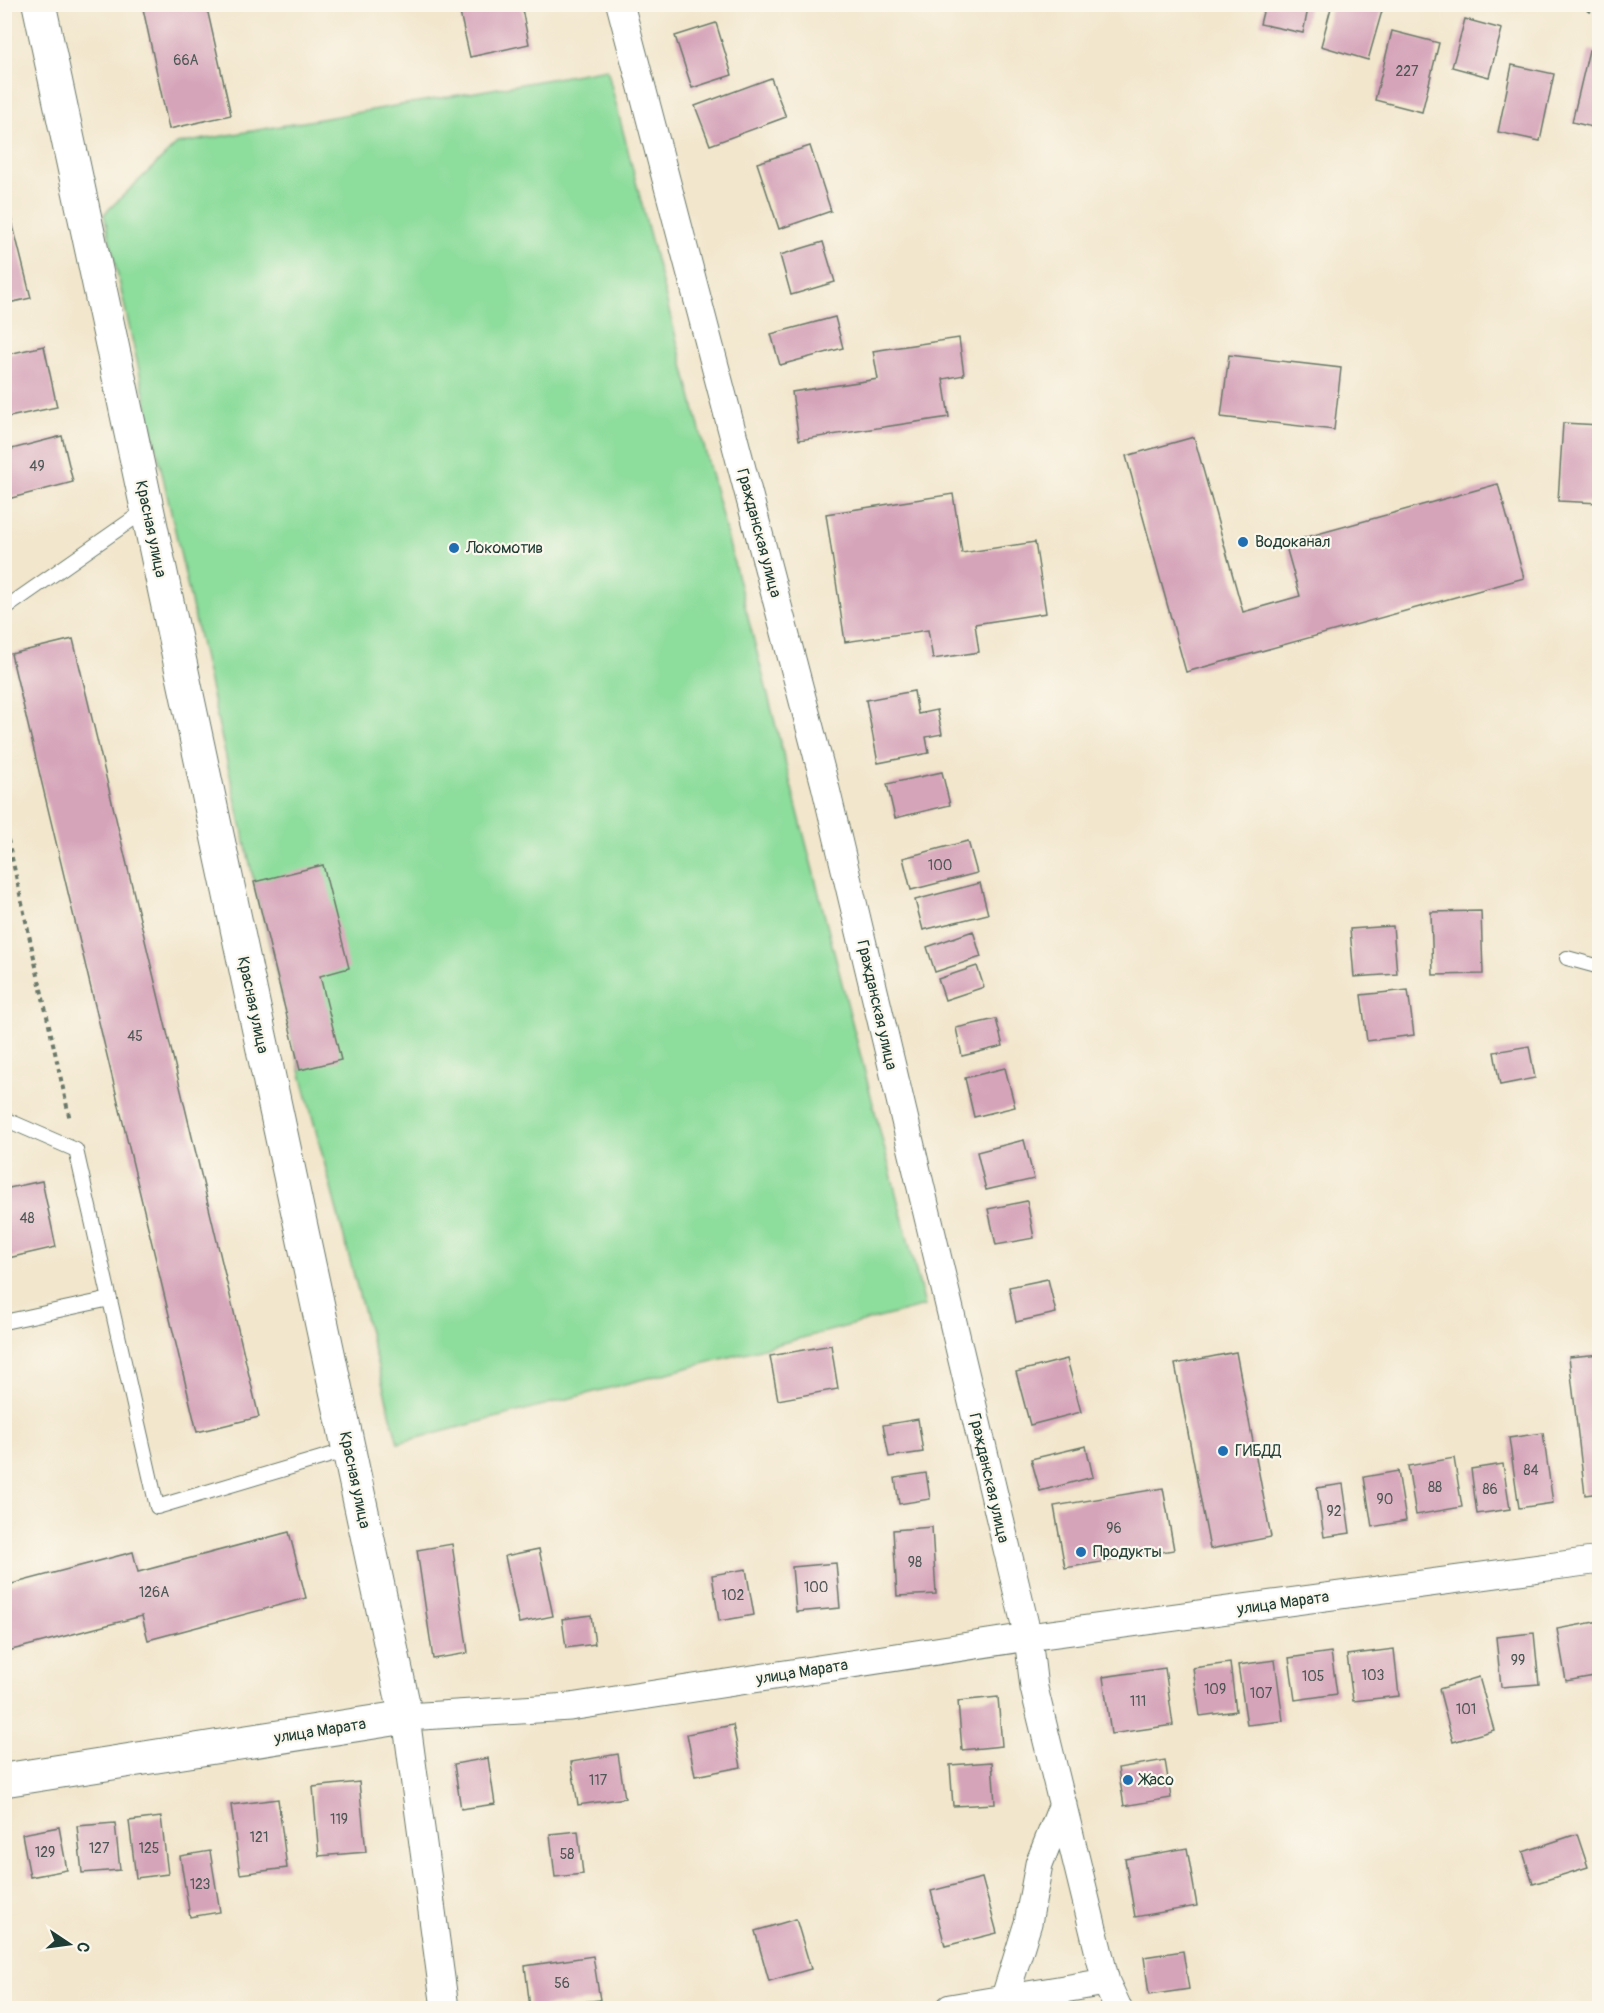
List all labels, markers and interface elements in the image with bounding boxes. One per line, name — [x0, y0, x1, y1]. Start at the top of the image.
house number: 66А — [173, 52, 199, 69]
house number: 227 — [1395, 63, 1419, 80]
house number: 49 — [29, 458, 45, 475]
street label: Гражданская улица — [732, 466, 786, 600]
street label: Красная улица — [131, 479, 171, 579]
place label: Водоканал — [1255, 532, 1330, 552]
marker: Водоканал — [1236, 535, 1250, 549]
place label: Локомотив — [465, 538, 543, 558]
marker: Локомотив — [447, 541, 461, 555]
house number: 100 — [928, 857, 952, 874]
street label: Гражданская улица — [852, 938, 902, 1072]
street label: Красная улица — [233, 955, 273, 1055]
house number: 45 — [127, 1028, 143, 1045]
house number: 48 — [19, 1210, 35, 1227]
street label: Гражданская улица — [964, 1411, 1014, 1545]
street label: Красная улица — [335, 1430, 375, 1530]
place label: ГИБДД — [1235, 1441, 1281, 1461]
marker: ГИБДД — [1216, 1444, 1230, 1458]
house number: 84 — [1523, 1462, 1539, 1479]
house number: 88 — [1428, 1479, 1442, 1496]
house number: 86 — [1482, 1481, 1498, 1498]
house number: 90 — [1377, 1491, 1393, 1508]
house number: 92 — [1326, 1503, 1342, 1520]
house number: 96 — [1106, 1520, 1122, 1537]
place label: Продукты — [1093, 1542, 1162, 1562]
marker: Продукты — [1074, 1545, 1088, 1559]
house number: 98 — [908, 1554, 922, 1571]
house number: 100 — [804, 1579, 828, 1596]
house number: 126А — [139, 1584, 169, 1601]
house number: 102 — [722, 1587, 745, 1604]
street label: улица Марата — [1235, 1587, 1330, 1619]
house number: 99 — [1511, 1652, 1525, 1669]
street label: улица Марата — [754, 1655, 849, 1689]
house number: 103 — [1362, 1667, 1385, 1684]
house number: 105 — [1302, 1668, 1324, 1685]
house number: 109 — [1204, 1681, 1226, 1698]
house number: 107 — [1250, 1685, 1273, 1702]
house number: 111 — [1130, 1693, 1146, 1710]
house number: 101 — [1456, 1701, 1476, 1718]
street label: улица Марата — [272, 1714, 367, 1748]
place label: Жасо — [1137, 1770, 1174, 1790]
house number: 117 — [589, 1772, 608, 1789]
marker: Жасо — [1121, 1773, 1135, 1787]
house number: 119 — [330, 1811, 348, 1828]
house number: 121 — [250, 1829, 268, 1846]
house number: 127 — [89, 1840, 110, 1857]
house number: 125 — [139, 1840, 159, 1857]
house number: 129 — [35, 1844, 55, 1861]
house number: 58 — [560, 1846, 574, 1863]
house number: 123 — [190, 1876, 211, 1893]
north arrow — [39, 1914, 99, 1974]
text: С — [72, 1940, 93, 1954]
house number: 56 — [554, 1975, 570, 1992]

